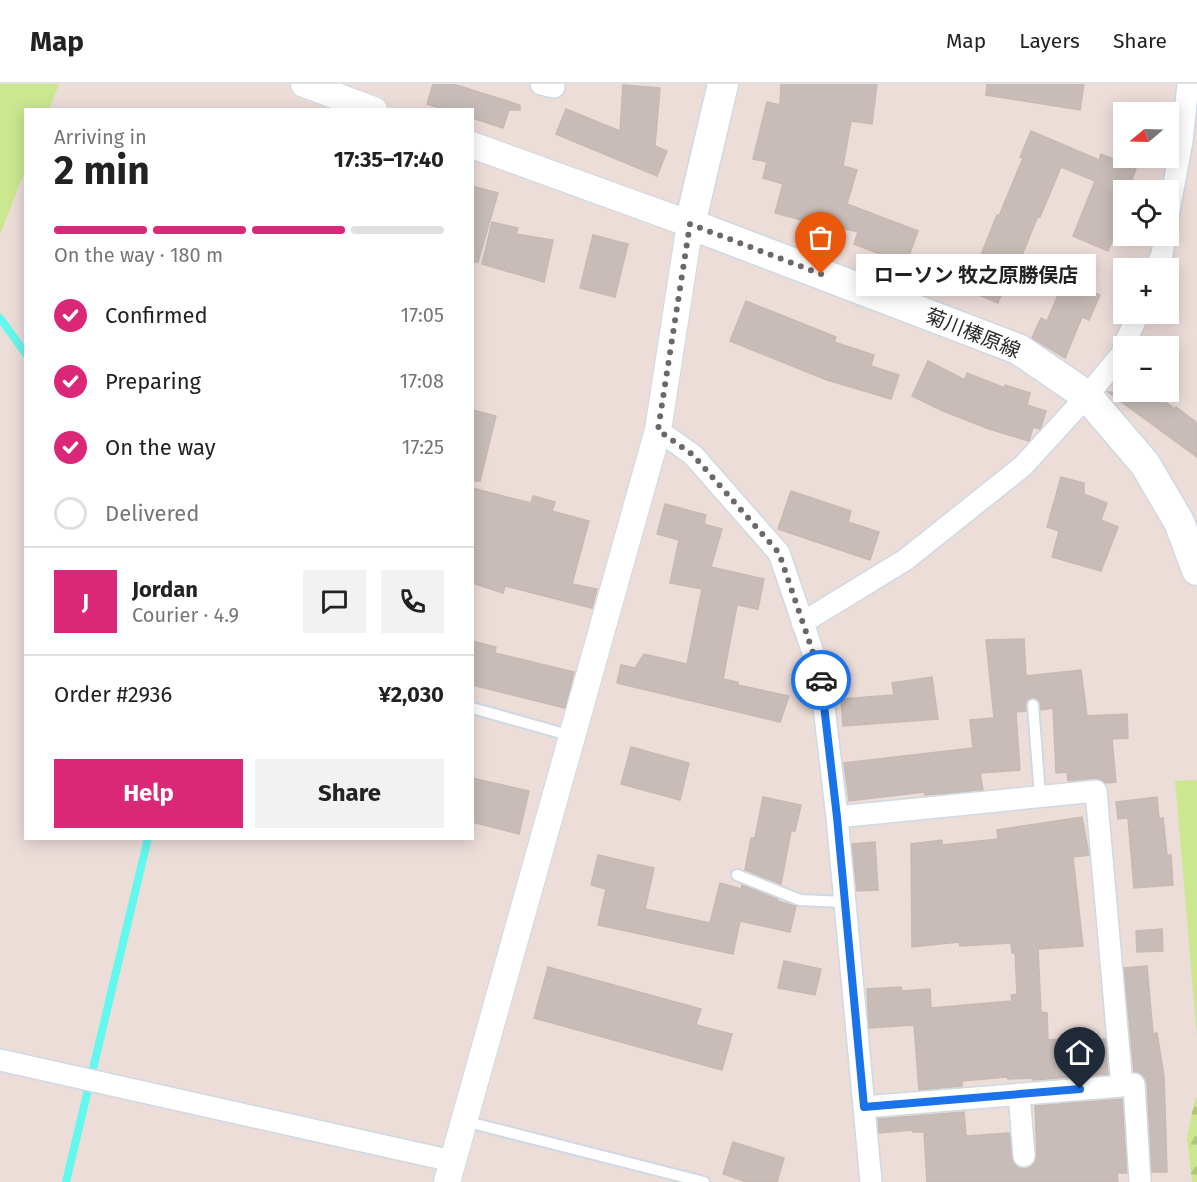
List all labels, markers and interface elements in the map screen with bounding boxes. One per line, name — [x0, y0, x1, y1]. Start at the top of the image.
text: Map — [30, 25, 84, 58]
text: Map — [946, 28, 986, 54]
text: Layers — [1019, 28, 1080, 54]
text: Share — [1113, 28, 1167, 54]
north arrow — [1113, 102, 1179, 168]
map controls — [1113, 102, 1179, 402]
text: Arriving in — [54, 125, 147, 149]
text: 17:35–17:40 — [334, 146, 444, 173]
text: 2 min — [54, 148, 150, 194]
button: locate — [1113, 180, 1179, 246]
pin — [795, 212, 846, 274]
icon: bag — [804, 221, 837, 254]
text: On the way · 180 m — [54, 243, 223, 267]
callout: ローソン 牧之原勝俣店 — [857, 253, 1097, 295]
button: + — [1113, 258, 1179, 324]
text: ローソン 牧之原勝俣店 — [874, 263, 1078, 287]
icon: check — [54, 299, 87, 332]
text: Confirmed — [105, 302, 208, 329]
text: 17:05 — [400, 303, 444, 327]
street label: 菊川榛原線 — [922, 303, 1024, 363]
button: − — [1113, 336, 1179, 402]
icon: check — [54, 365, 87, 398]
text: Preparing — [105, 368, 201, 395]
text: 17:08 — [399, 369, 444, 393]
icon: check — [54, 431, 87, 464]
text: On the way — [105, 434, 216, 461]
text: 17:25 — [402, 435, 444, 459]
text: Delivered — [105, 500, 200, 527]
button: chat — [303, 570, 366, 633]
button: phone — [381, 570, 444, 633]
text: Jordan — [132, 576, 198, 603]
text: J — [82, 588, 89, 615]
text: Courier · 4.9 — [132, 603, 239, 627]
courier — [791, 650, 851, 710]
icon: car — [805, 664, 838, 697]
text: Order #2936 — [54, 681, 172, 708]
text: ¥2,030 — [379, 681, 444, 708]
button: Help — [54, 759, 243, 828]
button: Share — [255, 759, 444, 828]
pin — [1054, 1027, 1105, 1089]
icon: home — [1063, 1036, 1096, 1069]

